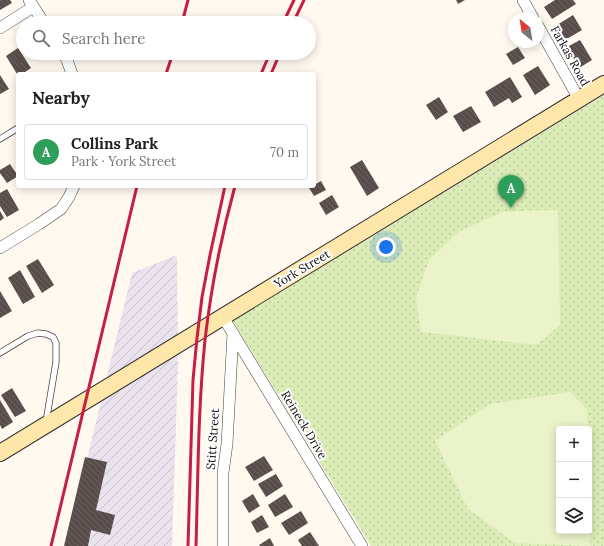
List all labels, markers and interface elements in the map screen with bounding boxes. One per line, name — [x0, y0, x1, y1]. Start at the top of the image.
north arrow — [508, 12, 544, 48]
search box — [16, 16, 316, 60]
street label: Farkas Road — [548, 23, 593, 89]
icon: search — [30, 27, 52, 49]
text: Search here — [62, 29, 145, 48]
text: Nearby — [32, 87, 90, 109]
text: Collins Park — [71, 134, 158, 153]
text: A — [42, 144, 50, 161]
text: 70 m — [270, 144, 299, 161]
text: Park · York Street — [71, 153, 176, 170]
pin: A — [498, 175, 524, 208]
your location — [376, 237, 396, 257]
street label: York Street — [270, 246, 333, 292]
street label: Reineck Drive — [278, 388, 331, 462]
street label: Stitt Street — [203, 407, 222, 470]
map controls — [556, 426, 592, 534]
button: + — [556, 426, 592, 462]
button: − — [556, 462, 592, 498]
button: layers — [556, 498, 592, 534]

